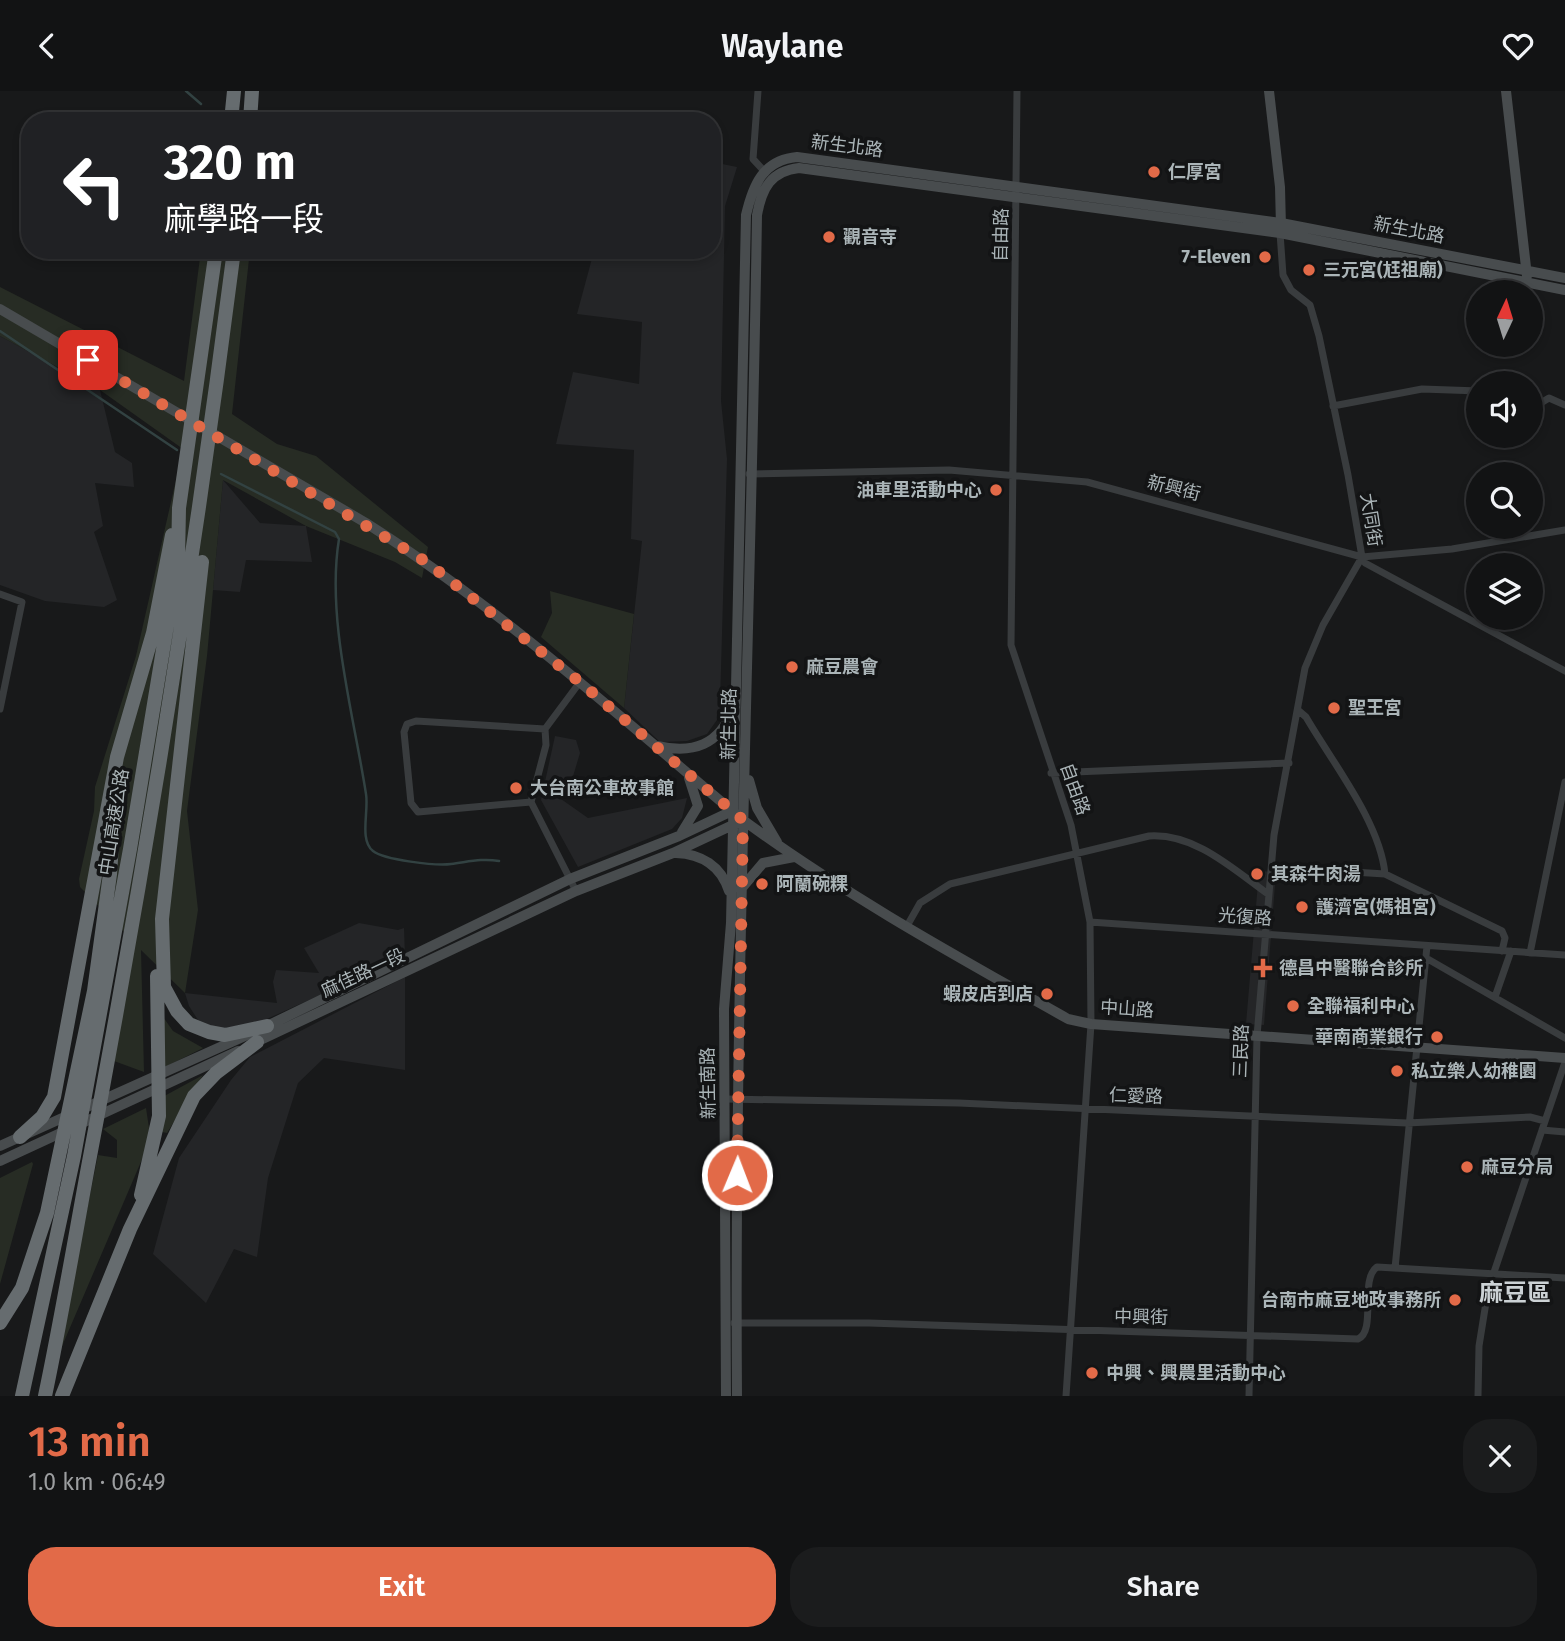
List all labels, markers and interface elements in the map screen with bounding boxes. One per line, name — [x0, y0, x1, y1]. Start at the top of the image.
icon: back — [28, 27, 66, 65]
text: Waylane — [721, 27, 844, 65]
icon: heart — [1499, 27, 1537, 65]
street label: 新生北路 — [810, 131, 884, 161]
text: 320 m — [164, 133, 296, 192]
icon: left — [49, 140, 140, 231]
place label: 仁厚宮 — [1168, 161, 1222, 183]
marker: 仁厚宮 — [1146, 164, 1162, 180]
text: 麻學路一段 — [164, 200, 324, 238]
street label: 自由路 — [990, 208, 1012, 262]
street label: 新生北路 — [1372, 212, 1446, 248]
place label: 觀音寺 — [843, 226, 897, 248]
marker: 觀音寺 — [821, 229, 837, 245]
place label: 7-Eleven — [1181, 246, 1251, 268]
marker: 7-Eleven — [1257, 249, 1273, 265]
place label: 三元宮(尪祖廟) — [1323, 259, 1443, 281]
marker: 三元宮(尪祖廟) — [1301, 262, 1317, 278]
north arrow — [1466, 280, 1544, 357]
map controls — [1466, 280, 1543, 630]
pin — [58, 330, 118, 390]
icon: arrive — [69, 341, 107, 379]
button: sound — [1466, 371, 1543, 448]
button: search — [1466, 462, 1543, 539]
street label: 新興街 — [1145, 471, 1203, 505]
place label: 油車里活動中心 — [856, 479, 982, 501]
marker: 油車里活動中心 — [988, 482, 1004, 498]
street label: 大同街 — [1356, 492, 1386, 548]
button: layers — [1466, 553, 1543, 630]
place label: 麻豆農會 — [806, 656, 879, 678]
marker: 麻豆農會 — [784, 659, 800, 675]
street label: 新生北路 — [717, 688, 741, 760]
place label: 聖王宮 — [1348, 697, 1402, 719]
marker: 聖王宮 — [1326, 700, 1342, 716]
street label: 自由路 — [1055, 760, 1095, 818]
street label: 中山高速公路 — [95, 767, 133, 877]
place label: 大台南公車故事館 — [530, 777, 674, 799]
marker: 大台南公車故事館 — [508, 780, 524, 796]
place label: 其森牛肉湯 — [1271, 863, 1361, 885]
marker: 其森牛肉湯 — [1249, 866, 1265, 882]
place label: 阿蘭碗粿 — [776, 873, 848, 895]
marker: 阿蘭碗粿 — [754, 876, 770, 892]
place label: 護濟宮(媽祖宮) — [1316, 896, 1436, 918]
marker: 護濟宮(媽祖宮) — [1294, 899, 1310, 915]
street label: 光復路 — [1217, 904, 1273, 930]
street label: 麻佳路一段 — [318, 944, 408, 1002]
place label: 德昌中醫聯合診所 — [1279, 957, 1423, 979]
marker: 德昌中醫聯合診所 — [1253, 958, 1273, 978]
place label: 蝦皮店到店 — [943, 983, 1033, 1005]
marker: 蝦皮店到店 — [1039, 986, 1055, 1002]
place label: 全聯福利中心 — [1307, 995, 1415, 1017]
street label: 中山路 — [1099, 996, 1155, 1022]
marker: 全聯福利中心 — [1285, 998, 1301, 1014]
street label: 三民路 — [1229, 1024, 1253, 1078]
place label: 華南商業銀行 — [1315, 1026, 1423, 1048]
marker: 華南商業銀行 — [1429, 1029, 1445, 1045]
street label: 新生南路 — [696, 1047, 720, 1119]
place label: 私立樂人幼稚園 — [1411, 1060, 1537, 1082]
marker: 私立樂人幼稚園 — [1389, 1063, 1405, 1079]
street label: 仁愛路 — [1109, 1084, 1163, 1108]
position arrow — [700, 1138, 774, 1212]
place label: 麻豆分局 — [1481, 1156, 1553, 1178]
marker: 麻豆分局 — [1459, 1159, 1475, 1175]
district label: 麻豆區 — [1479, 1279, 1551, 1307]
place label: 台南市麻豆地政事務所 — [1261, 1289, 1441, 1311]
marker: 台南市麻豆地政事務所 — [1447, 1292, 1463, 1308]
street label: 中興街 — [1114, 1306, 1168, 1328]
place label: 中興、興農里活動中心 — [1106, 1362, 1286, 1384]
marker: 中興、興農里活動中心 — [1084, 1365, 1100, 1381]
text: 13 min — [28, 1417, 151, 1467]
button: close — [1463, 1419, 1537, 1493]
text: 1.0 km · 06:49 — [28, 1468, 166, 1496]
button: Exit — [28, 1547, 776, 1627]
button: Share — [790, 1547, 1537, 1627]

